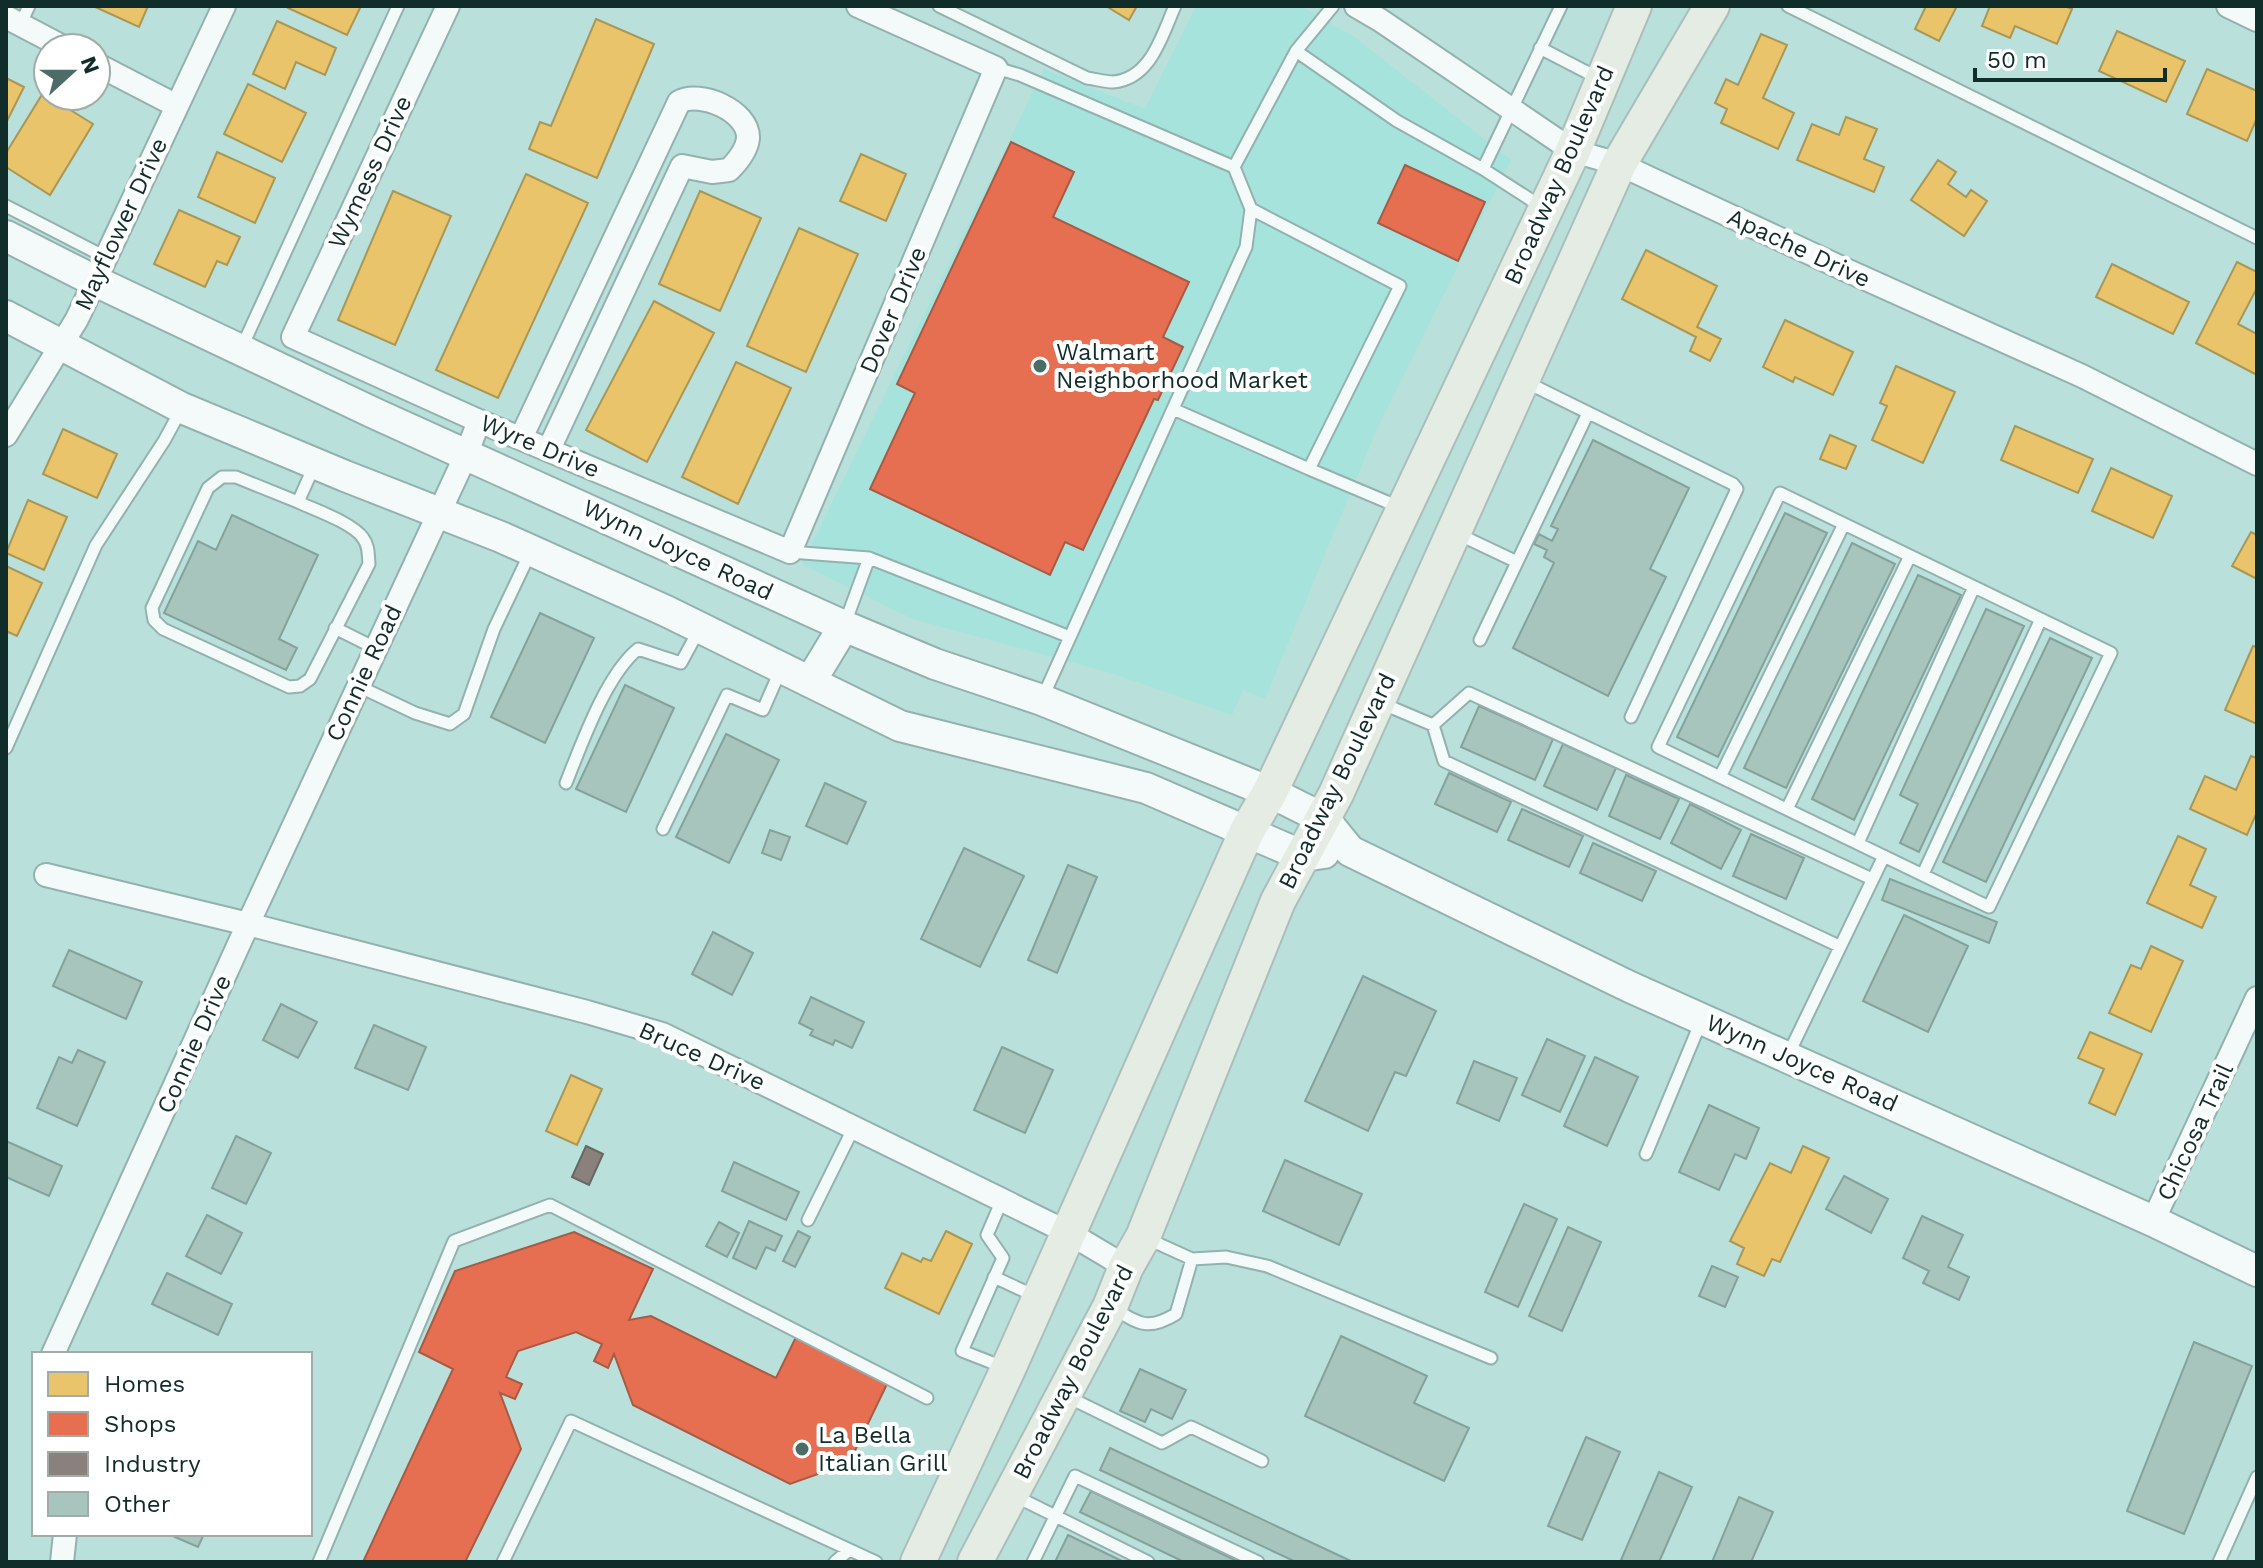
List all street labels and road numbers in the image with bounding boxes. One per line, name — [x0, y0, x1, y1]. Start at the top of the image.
street label: Broadway Boulevard — [1498, 61, 1620, 289]
street label: Wymess Drive — [322, 91, 418, 253]
street label: Mayflower Drive — [69, 133, 173, 315]
street label: Apache Drive — [1723, 203, 1875, 293]
street label: Dover Drive — [854, 242, 932, 378]
street label: Wyre Drive — [476, 408, 604, 484]
street label: Wynn Joyce Road — [578, 494, 778, 606]
street label: Connie Road — [320, 600, 408, 746]
street label: Broadway Boulevard — [1273, 668, 1401, 894]
street label: Connie Drive — [151, 970, 237, 1118]
street label: Wynn Joyce Road — [1702, 1008, 1902, 1118]
street label: Bruce Drive — [634, 1016, 770, 1096]
street label: Chicosa Trail — [2151, 1058, 2239, 1205]
street label: Broadway Boulevard — [1007, 1260, 1139, 1484]

